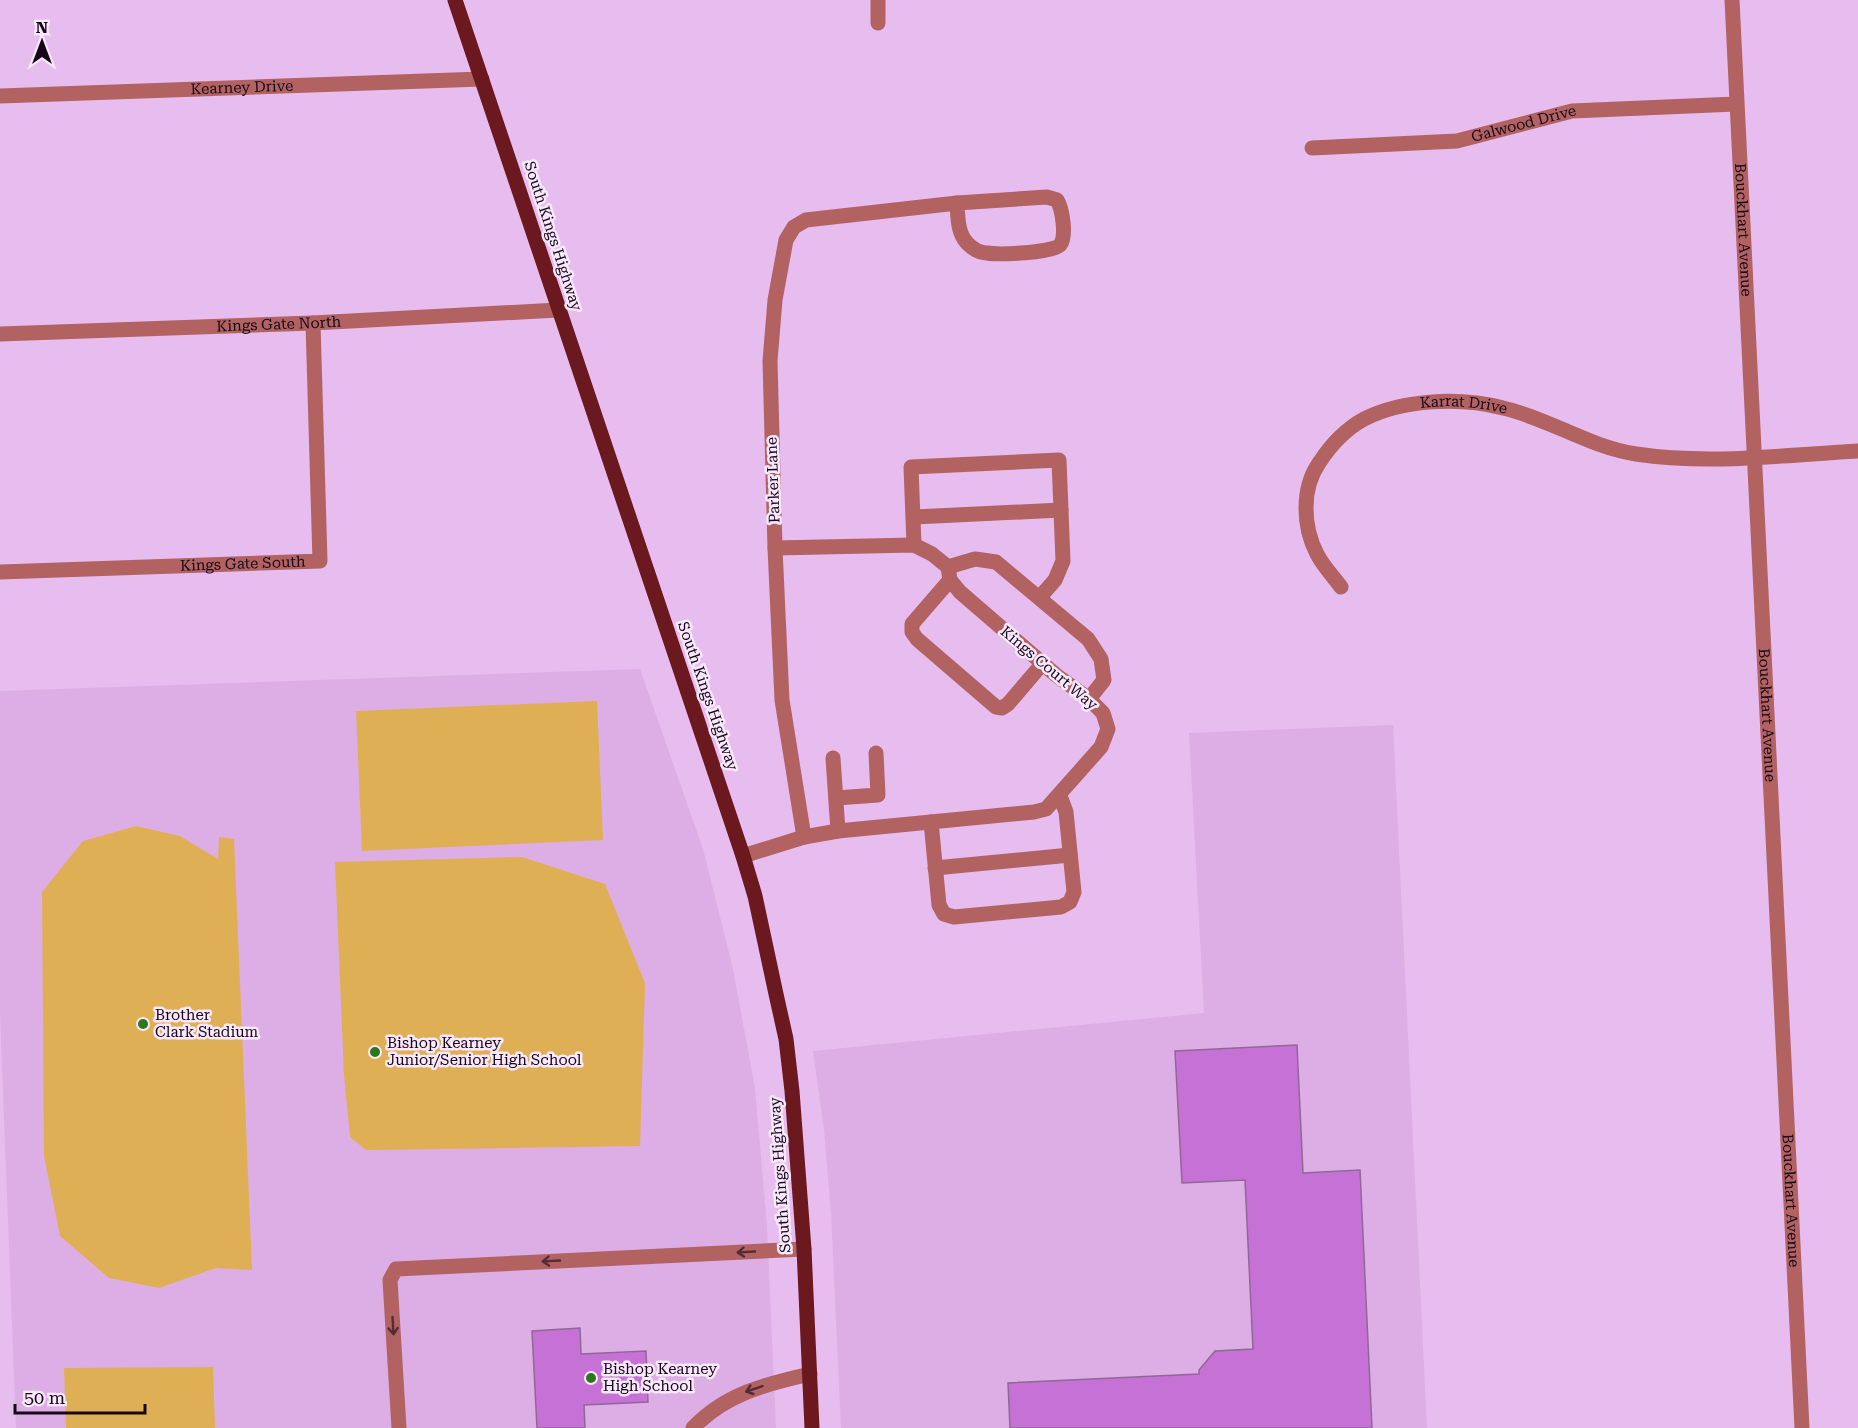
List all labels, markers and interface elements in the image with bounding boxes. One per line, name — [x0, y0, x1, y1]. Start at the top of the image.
north arrow — [12, 12, 72, 72]
text: N — [36, 18, 48, 37]
street label: Kearney Drive — [190, 77, 294, 98]
street label: Galwood Drive — [1469, 101, 1578, 146]
street label: South Kings Highway — [520, 159, 586, 313]
street label: Bouckhart Avenue — [1731, 162, 1756, 297]
street label: Kings Gate North — [216, 312, 342, 335]
street label: Karrat Drive — [1419, 392, 1509, 418]
street label: Parker Lane — [763, 437, 783, 523]
street label: Kings Gate South — [180, 552, 306, 575]
street label: South Kings Highway — [674, 619, 742, 773]
street label: Kings Court Way — [997, 622, 1101, 714]
street label: Bouckhart Avenue — [1755, 648, 1779, 782]
place label: Brother Clark Stadium — [155, 1006, 259, 1041]
marker: Brother Clark Stadium — [136, 1017, 150, 1031]
place label: Bishop Kearney Junior/Senior High School — [387, 1034, 582, 1069]
marker: Bishop Kearney Junior/Senior High School — [368, 1045, 382, 1059]
street label: South Kings Highway — [766, 1096, 794, 1253]
street label: Bouckhart Avenue — [1779, 1133, 1803, 1268]
one-way arrow — [736, 1247, 756, 1258]
one-way arrow — [542, 1256, 562, 1267]
one-way arrow — [387, 1315, 398, 1335]
place label: Bishop Kearney High School — [603, 1360, 717, 1395]
marker: Bishop Kearney High School — [584, 1371, 598, 1385]
scale bar — [15, 1377, 146, 1415]
one-way arrow — [745, 1385, 763, 1396]
text: 50 m — [24, 1387, 65, 1408]

